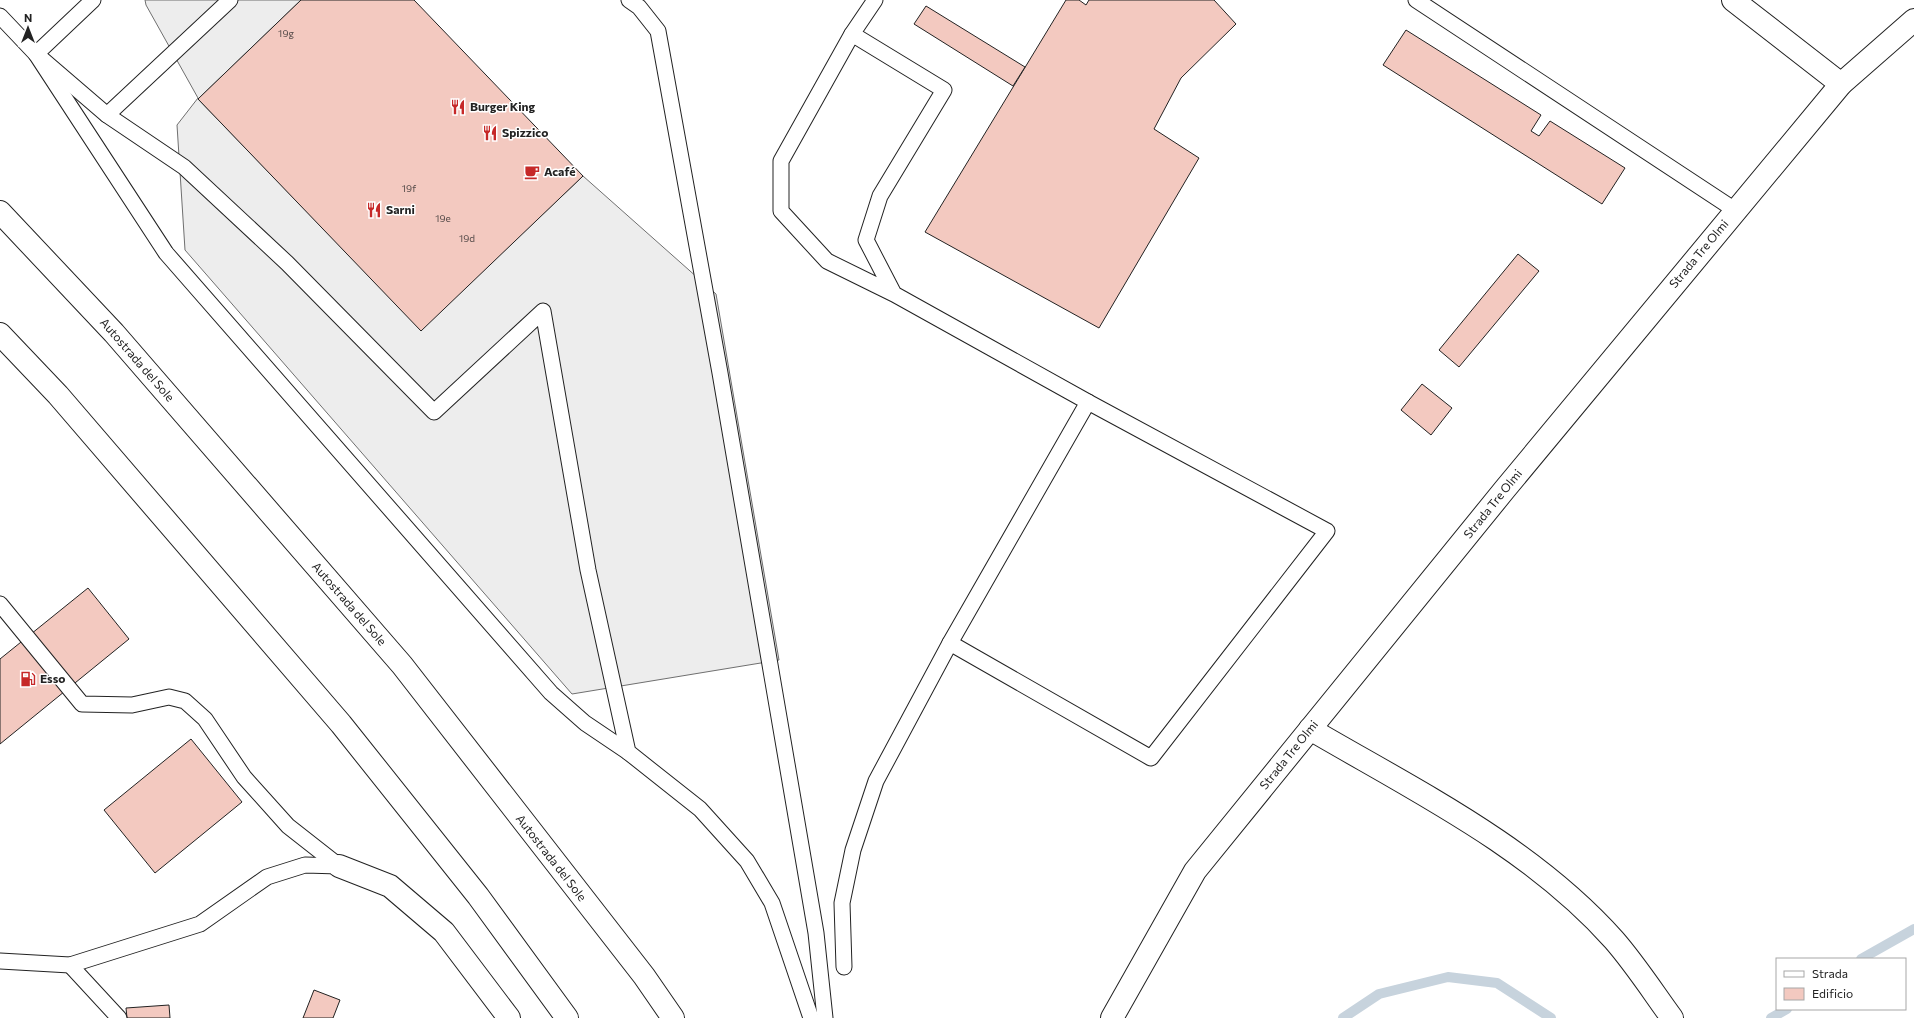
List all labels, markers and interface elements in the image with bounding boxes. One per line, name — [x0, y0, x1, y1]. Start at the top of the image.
north arrow — [8, 8, 48, 48]
text: N — [24, 11, 32, 24]
house number: 19g — [278, 27, 294, 39]
restaurant icon: Burger King — [449, 98, 467, 116]
place label: Burger King — [470, 99, 535, 113]
restaurant icon: Spizzico — [481, 124, 499, 142]
place label: Spizzico — [502, 125, 548, 139]
cafe icon: Acafé — [523, 163, 541, 181]
place label: Acafé — [544, 164, 575, 178]
house number: 19f — [402, 182, 416, 194]
restaurant icon: Sarni — [365, 201, 383, 219]
place label: Sarni — [386, 202, 415, 216]
house number: 19e — [435, 212, 451, 224]
street label: Strada Tre Olmi — [1666, 216, 1731, 290]
house number: 19d — [459, 232, 475, 244]
street label: Autostrada del Sole — [98, 315, 178, 404]
street label: Strada Tre Olmi — [1460, 466, 1524, 541]
street label: Autostrada del Sole — [310, 559, 390, 648]
fuel station icon: Esso — [19, 670, 37, 688]
place label: Esso — [40, 671, 65, 685]
street label: Strada Tre Olmi — [1256, 717, 1320, 792]
street label: Autostrada del Sole — [514, 811, 590, 903]
legend — [1776, 958, 1906, 1010]
text: Strada — [1812, 966, 1848, 980]
text: Edificio — [1812, 986, 1853, 1000]

